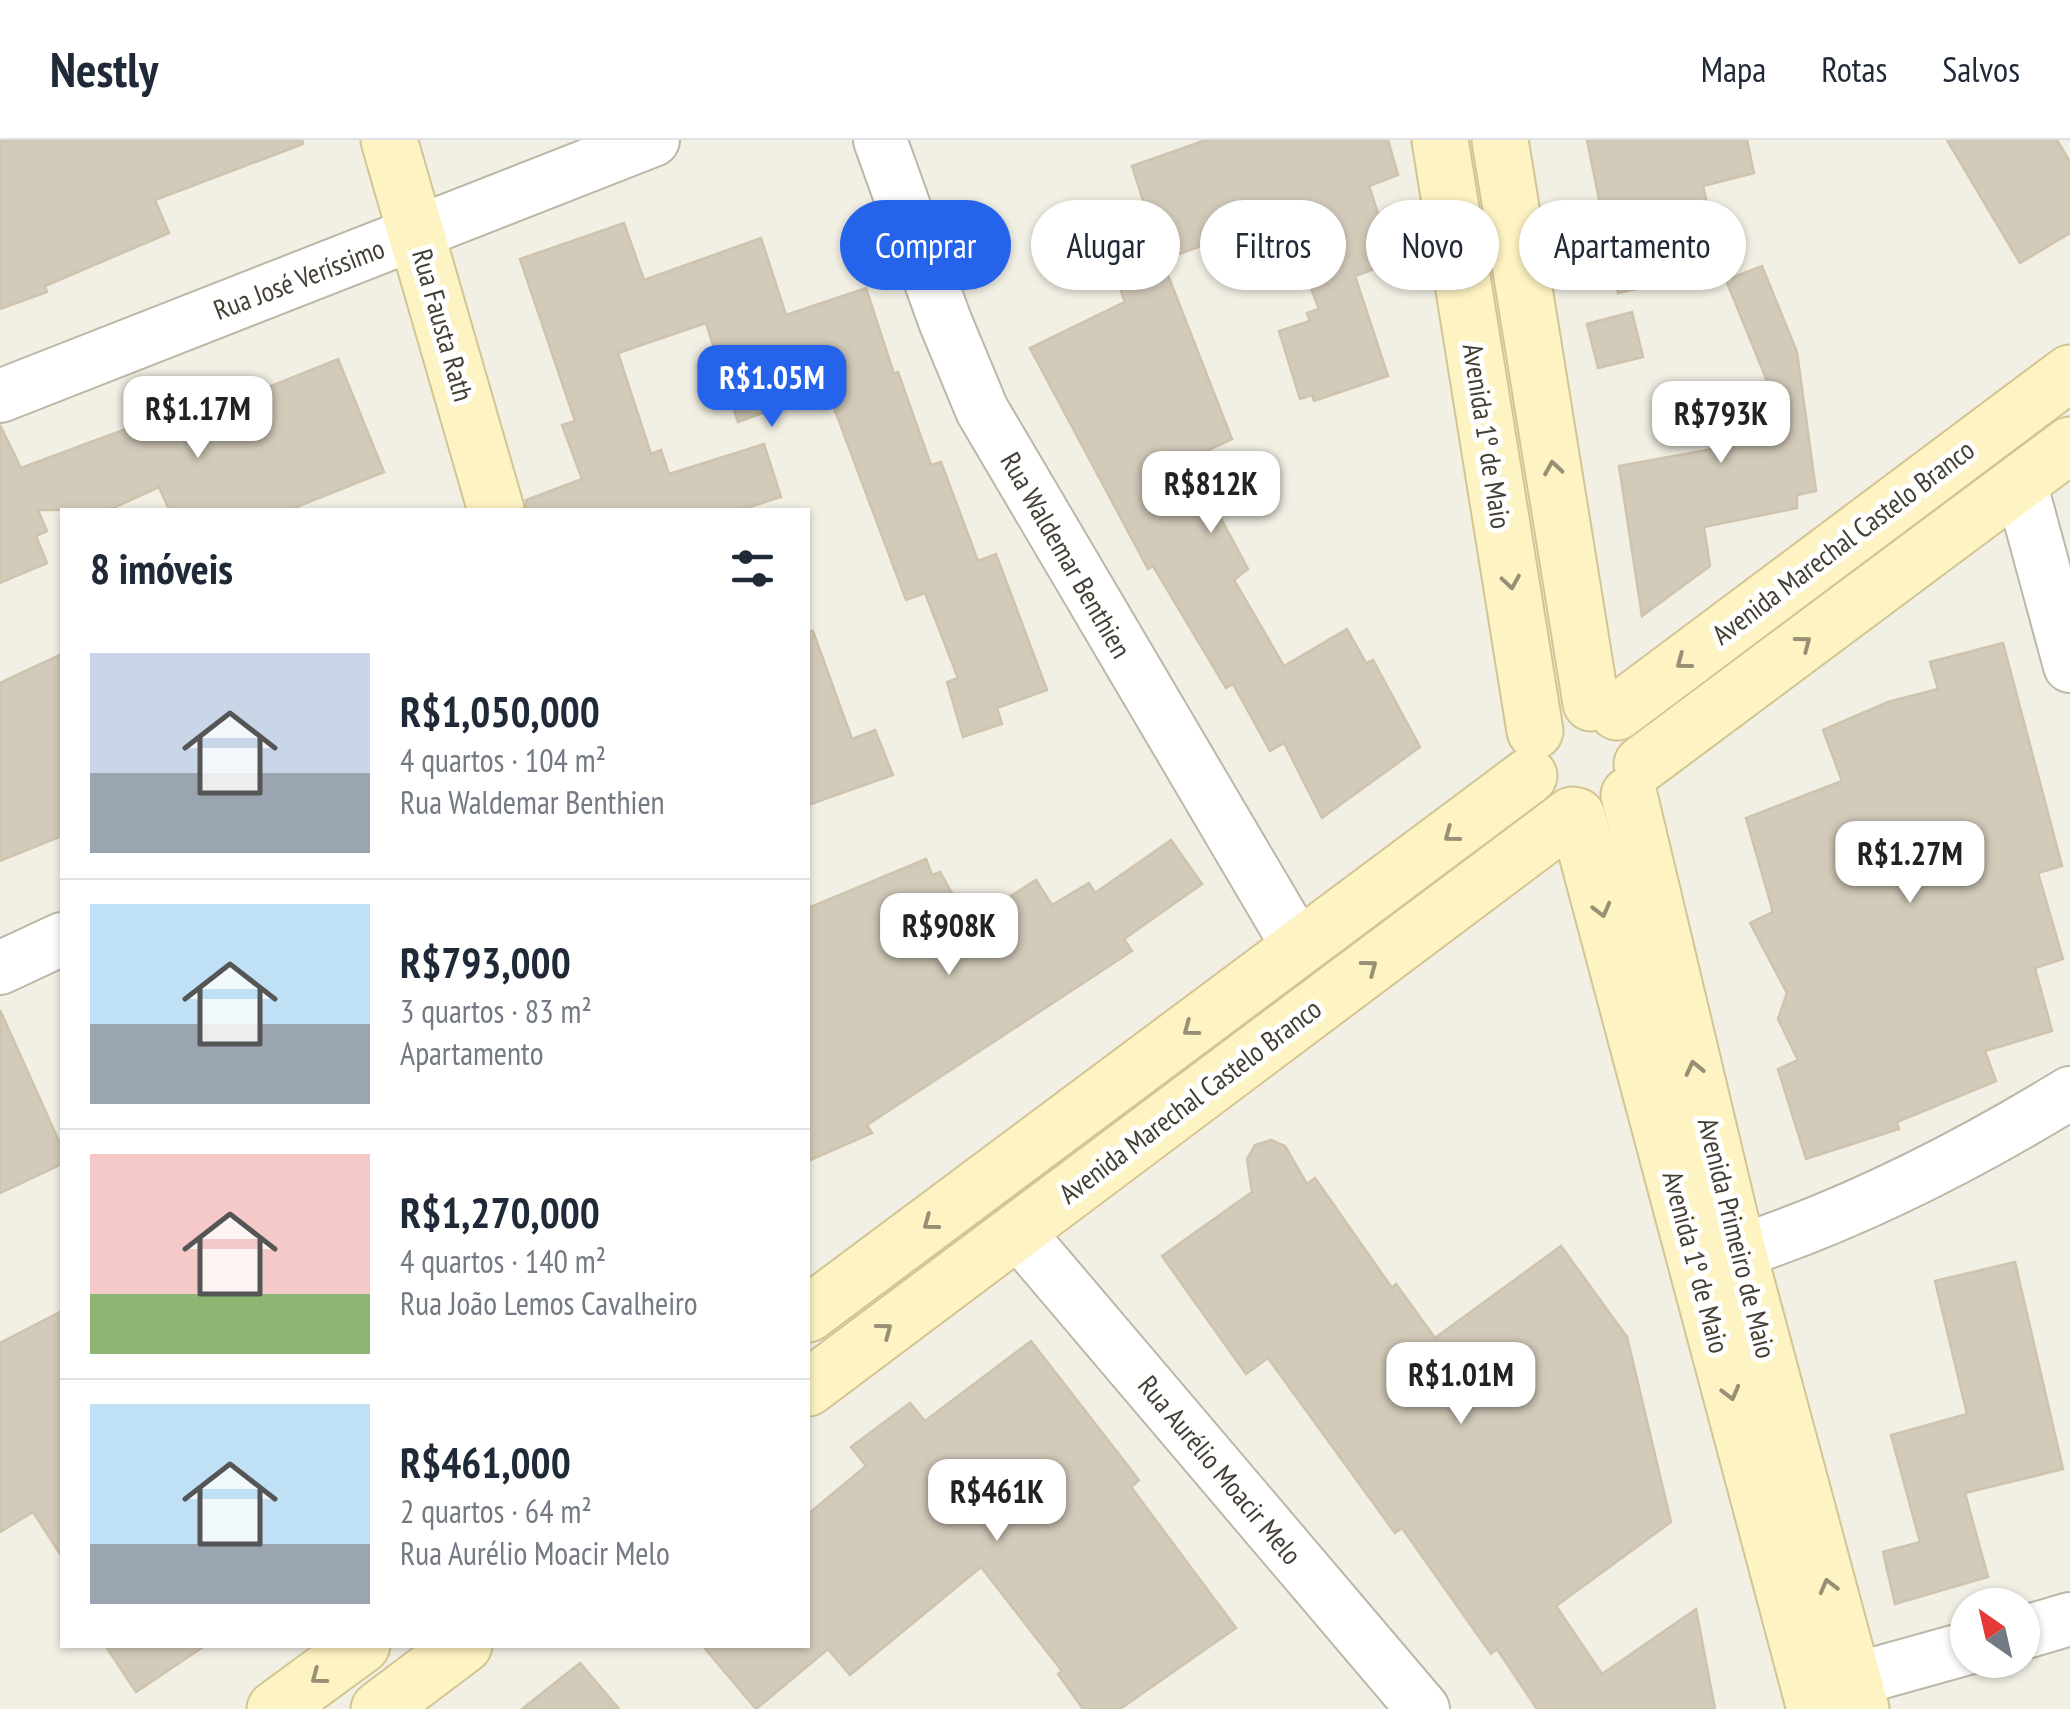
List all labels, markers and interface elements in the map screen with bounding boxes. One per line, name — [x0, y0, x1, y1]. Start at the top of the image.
text: Nestly — [50, 38, 158, 100]
text: Mapa — [1701, 46, 1766, 92]
text: Rotas — [1821, 46, 1887, 92]
text: Salvos — [1942, 46, 2020, 92]
chip: Comprar — [840, 200, 1011, 290]
chip: Alugar — [1031, 200, 1180, 290]
chip: Filtros — [1200, 200, 1346, 290]
chip: Novo — [1366, 200, 1499, 290]
chip: Apartamento — [1519, 200, 1746, 290]
street label: Rua José Veríssimo — [208, 229, 390, 328]
street label: Rua Fausta Rath — [404, 244, 483, 405]
street label: Avenida 1º de Maio — [1455, 341, 1520, 531]
pin: R$1.05M — [680, 345, 864, 430]
text: R$1.05M — [719, 356, 825, 398]
pin: R$1.17M — [106, 376, 290, 461]
pin: R$793K — [1640, 381, 1802, 466]
text: R$1.17M — [145, 387, 251, 429]
text: R$793K — [1674, 392, 1768, 434]
street label: Avenida Marechal Castelo Branco — [1704, 431, 1981, 652]
street label: Rua Waldemar Benthien — [993, 445, 1140, 664]
pin: R$812K — [1130, 451, 1292, 536]
one-way arrow — [1543, 460, 1564, 476]
text: R$812K — [1164, 462, 1258, 504]
text: 8 imóveis — [90, 541, 233, 596]
icon: filters — [725, 541, 780, 596]
one-way arrow — [1499, 574, 1520, 590]
one-way arrow — [1793, 637, 1811, 654]
one-way arrow — [1676, 650, 1694, 667]
text: R$1,050,000 — [400, 684, 600, 739]
icon: home — [170, 693, 290, 813]
text: 4 quartos · 104 m² — [400, 739, 606, 781]
text: Rua Waldemar Benthien — [400, 781, 665, 823]
pin: R$1.27M — [1818, 821, 2002, 906]
one-way arrow — [1444, 823, 1462, 840]
text: R$1.27M — [1857, 832, 1963, 874]
pin: R$908K — [868, 893, 1030, 978]
one-way arrow — [1590, 901, 1611, 918]
text: R$908K — [902, 904, 996, 946]
text: R$793,000 — [400, 935, 571, 990]
icon: home — [170, 944, 290, 1064]
one-way arrow — [1359, 961, 1377, 978]
text: 3 quartos · 83 m² — [400, 990, 592, 1032]
street label: Avenida Marechal Castelo Branco — [1051, 990, 1328, 1211]
one-way arrow — [1183, 1016, 1202, 1035]
text: Apartamento — [400, 1032, 543, 1074]
one-way arrow — [1685, 1060, 1706, 1077]
street label: Avenida Primeiro de Maio — [1690, 1114, 1785, 1362]
street label: Avenida 1º de Maio — [1654, 1167, 1739, 1357]
text: R$1,270,000 — [400, 1185, 600, 1240]
icon: home — [170, 1194, 290, 1314]
one-way arrow — [923, 1211, 941, 1228]
text: 4 quartos · 140 m² — [400, 1240, 606, 1282]
text: Rua João Lemos Cavalheiro — [400, 1282, 698, 1324]
one-way arrow — [874, 1324, 892, 1341]
pin: R$1.01M — [1369, 1342, 1553, 1427]
text: R$1.01M — [1408, 1353, 1514, 1395]
street label: Rua Aurélio Moacir Melo — [1130, 1367, 1310, 1572]
one-way arrow — [1719, 1384, 1740, 1401]
text: R$461,000 — [400, 1435, 571, 1490]
icon: home — [170, 1444, 290, 1564]
pin: R$461K — [916, 1459, 1078, 1544]
text: R$461K — [950, 1470, 1044, 1512]
text: 2 quartos · 64 m² — [400, 1490, 592, 1532]
text: Rua Aurélio Moacir Melo — [400, 1532, 670, 1574]
one-way arrow — [1818, 1578, 1839, 1595]
north arrow — [1950, 1588, 2040, 1678]
map controls — [1950, 1588, 2040, 1678]
one-way arrow — [311, 1665, 329, 1683]

